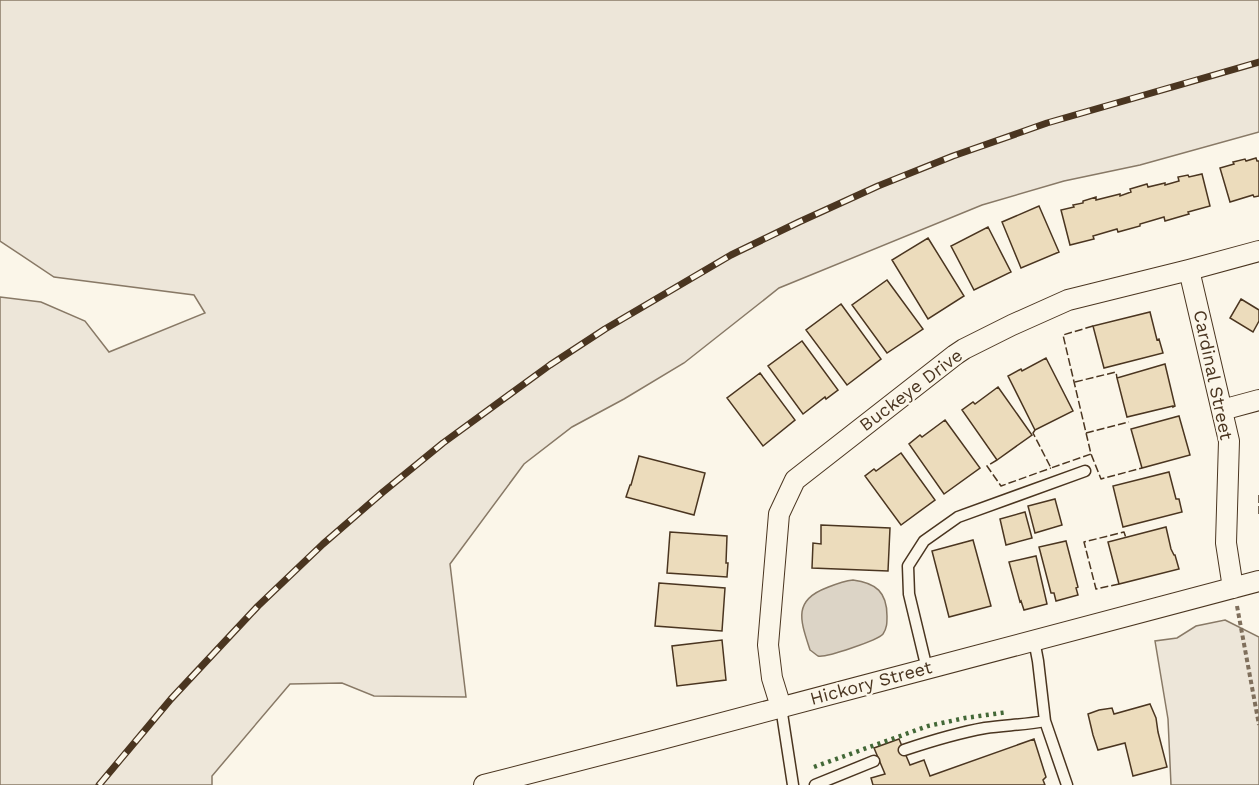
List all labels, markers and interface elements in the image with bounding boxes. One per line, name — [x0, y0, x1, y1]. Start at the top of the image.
street label: Cardinal Street — [1189, 308, 1238, 442]
street label: Buckeye Drive — [855, 344, 966, 435]
street label: Hickory Street — [808, 656, 935, 709]

